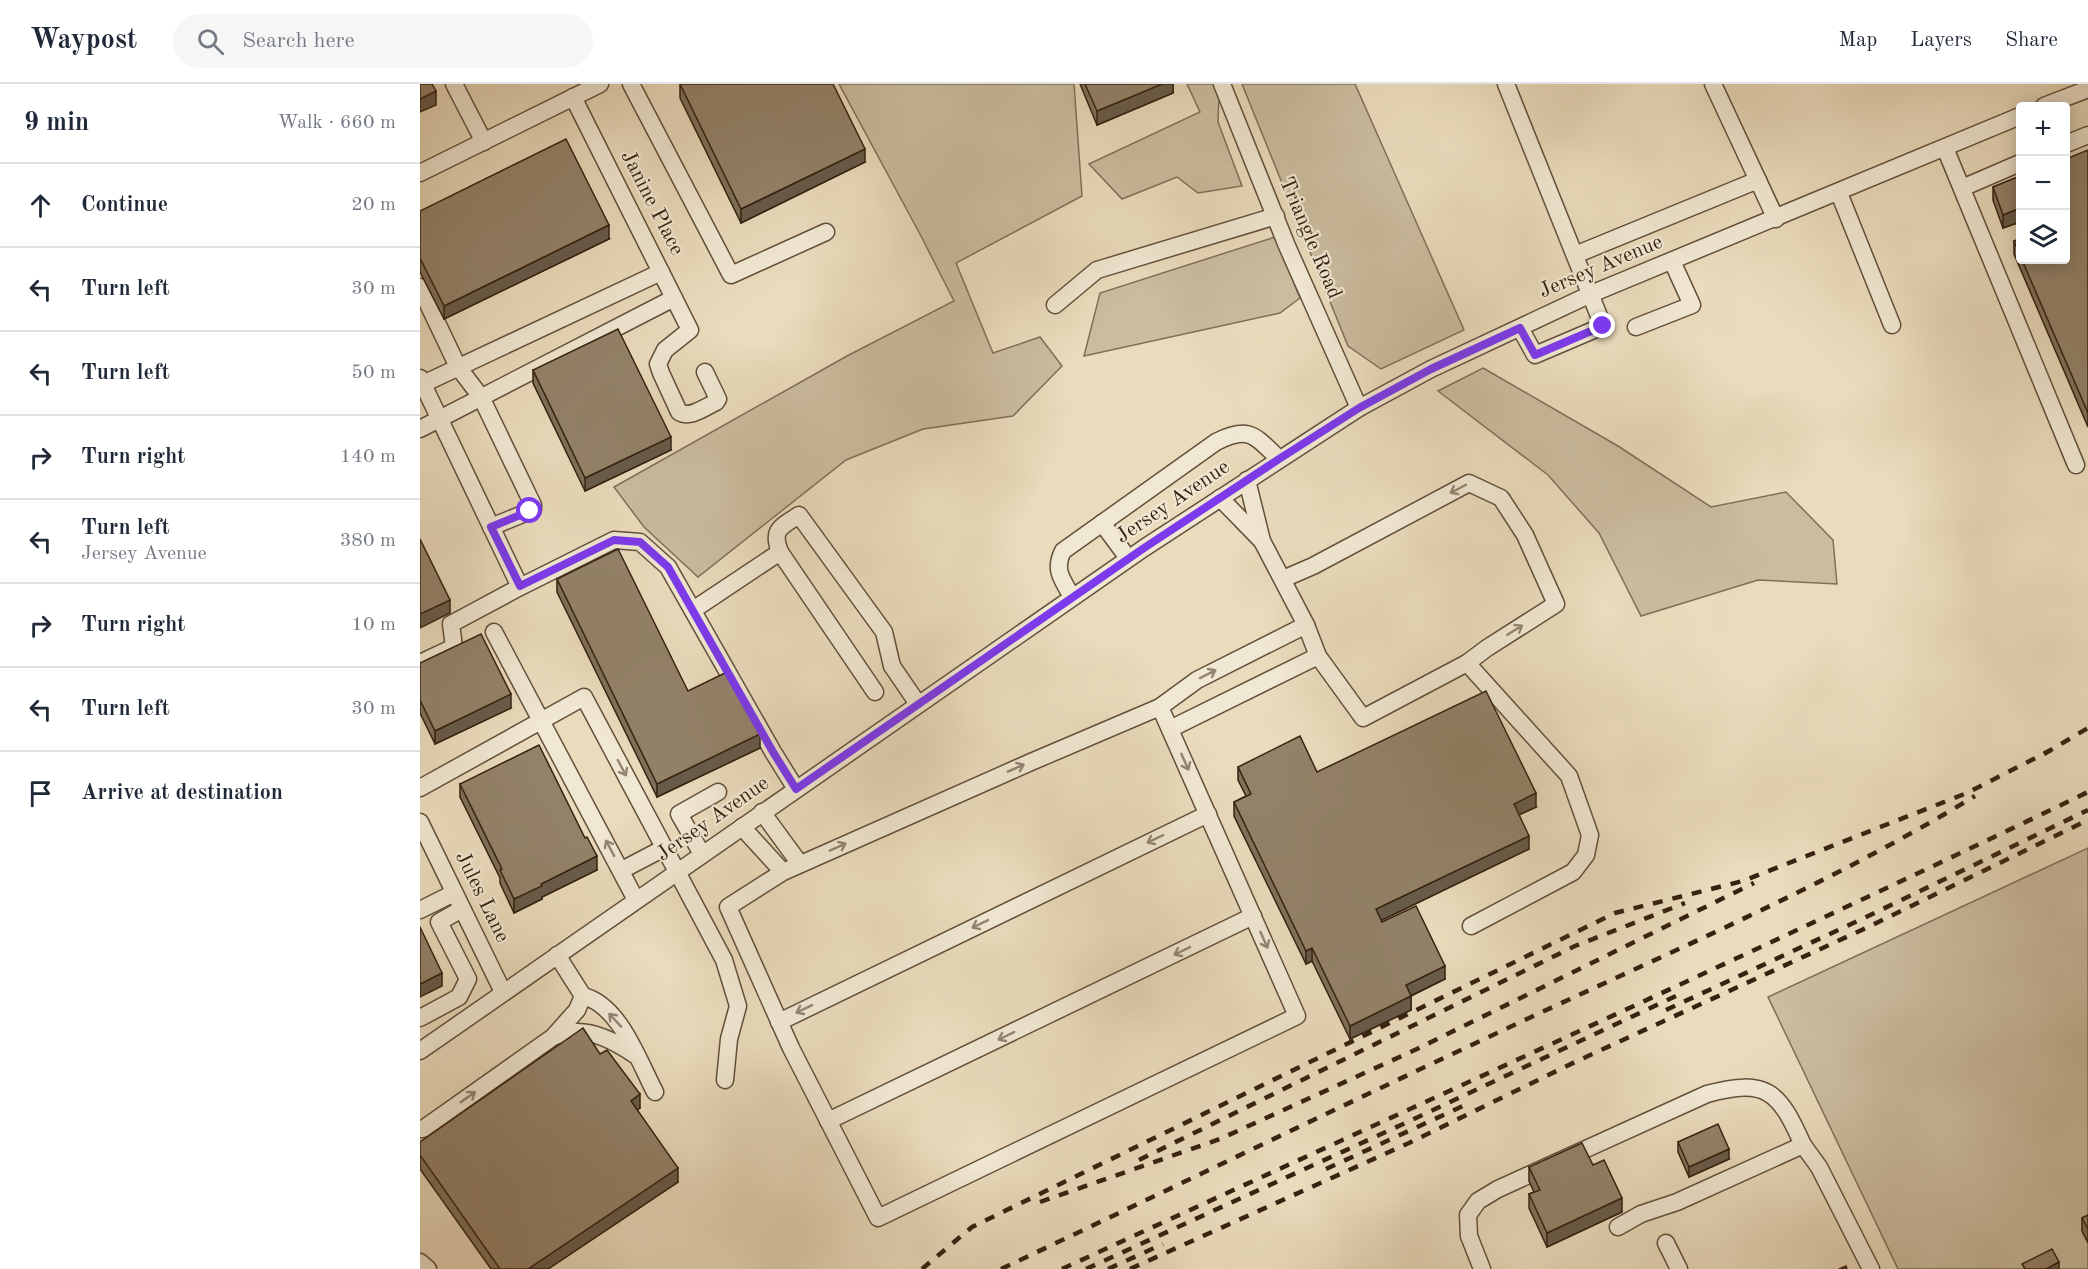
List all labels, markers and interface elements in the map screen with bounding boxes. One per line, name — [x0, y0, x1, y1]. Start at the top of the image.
search box — [173, 14, 593, 68]
icon: search — [194, 25, 227, 58]
text: Waypost — [30, 27, 137, 55]
text: Search here — [242, 30, 355, 52]
text: Map — [1838, 30, 1877, 51]
text: Layers — [1910, 30, 1972, 51]
text: Share — [2005, 30, 2058, 51]
map controls — [2016, 102, 2070, 264]
button: + — [2016, 102, 2070, 156]
text: 9 min — [24, 110, 89, 136]
text: Walk · 660 m — [277, 113, 396, 133]
street label: Janine Place — [617, 147, 687, 259]
button: − — [2016, 156, 2070, 210]
street label: Triangle Road — [1275, 174, 1345, 302]
icon: ahead — [24, 189, 57, 222]
text: Continue — [81, 194, 168, 216]
text: 20 m — [351, 195, 396, 215]
button: layers — [2016, 210, 2070, 264]
street label: Jersey Avenue — [1536, 232, 1666, 302]
icon: left — [24, 273, 57, 306]
text: Turn left — [81, 278, 170, 300]
text: 30 m — [351, 279, 396, 299]
route end — [1589, 312, 1615, 338]
icon: left — [24, 357, 57, 390]
text: Turn left — [81, 362, 170, 384]
text: 50 m — [351, 363, 396, 383]
icon: right — [24, 441, 57, 474]
text: Turn right — [81, 446, 185, 468]
text: 140 m — [340, 447, 396, 467]
street label: Jersey Avenue — [1112, 456, 1234, 548]
one-way arrow — [1450, 483, 1467, 495]
route start — [516, 497, 542, 523]
text: Turn left — [81, 517, 170, 539]
icon: left — [24, 525, 57, 558]
text: 380 m — [340, 531, 396, 551]
text: Jersey Avenue — [81, 544, 207, 564]
icon: right — [24, 609, 57, 642]
text: Turn right — [81, 614, 185, 636]
text: 10 m — [351, 615, 396, 635]
one-way arrow — [1506, 623, 1523, 635]
one-way arrow — [1199, 668, 1217, 679]
icon: left — [24, 693, 57, 726]
text: Turn left — [81, 698, 170, 720]
text: 30 m — [351, 699, 396, 719]
one-way arrow — [1180, 752, 1191, 770]
one-way arrow — [617, 758, 628, 776]
one-way arrow — [1007, 762, 1025, 773]
street label: Jersey Avenue — [653, 773, 773, 865]
icon: arrive — [24, 777, 57, 810]
text: Arrive at destination — [81, 782, 283, 804]
one-way arrow — [1147, 834, 1165, 846]
one-way arrow — [604, 839, 615, 857]
one-way arrow — [829, 841, 847, 852]
street label: Jules Lane — [451, 848, 513, 946]
one-way arrow — [971, 919, 989, 931]
one-way arrow — [1259, 931, 1270, 949]
one-way arrow — [1173, 946, 1191, 957]
one-way arrow — [796, 1004, 814, 1016]
one-way arrow — [608, 1013, 622, 1028]
one-way arrow — [997, 1030, 1015, 1042]
one-way arrow — [460, 1091, 476, 1103]

